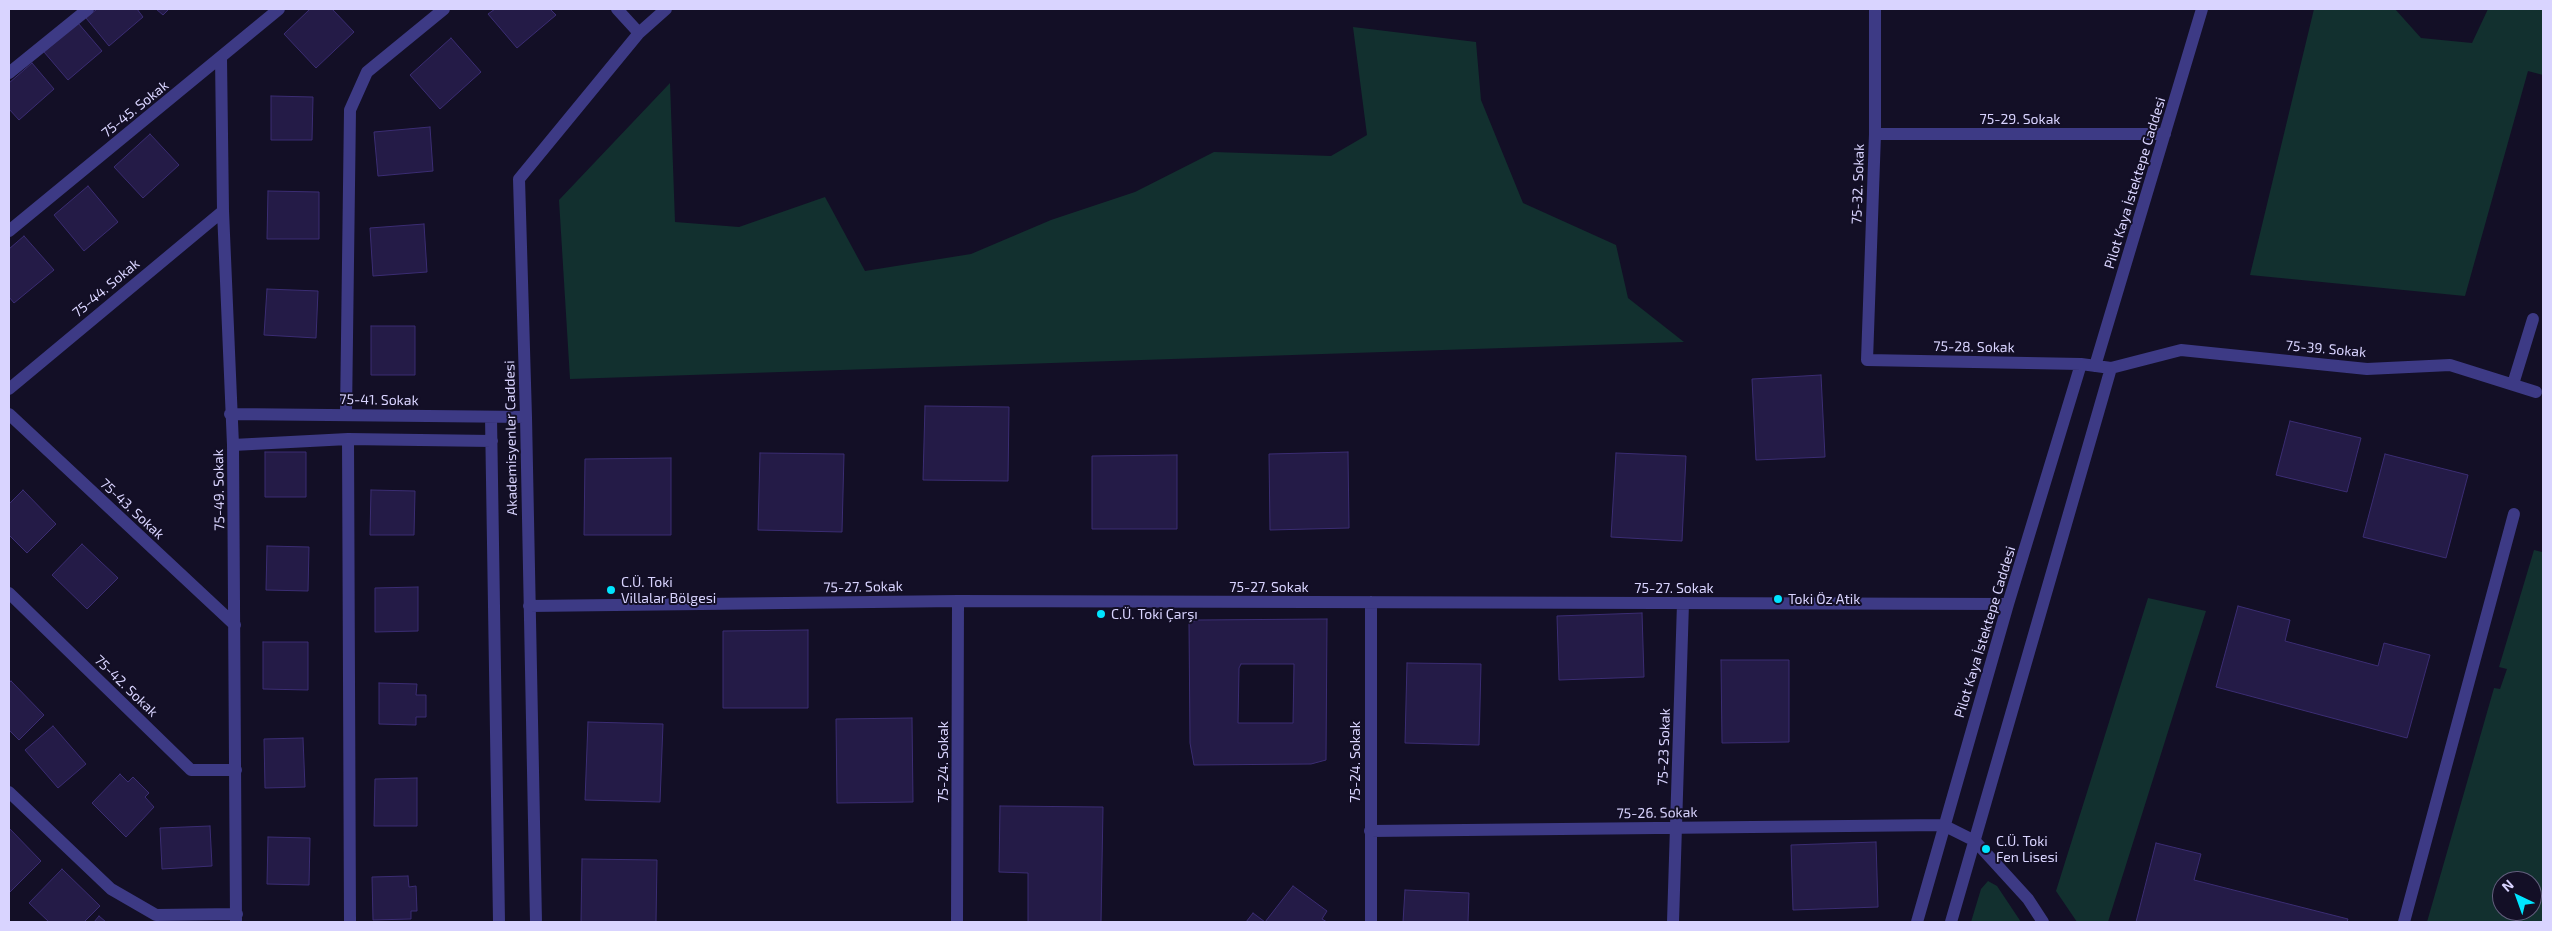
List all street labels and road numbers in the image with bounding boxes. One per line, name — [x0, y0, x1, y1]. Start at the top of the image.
street label: 75-45. Sokak — [98, 77, 172, 141]
street label: Pilot Kaya İstektepe Caddesi — [2101, 95, 2169, 271]
street label: 75-29. Sokak — [1980, 111, 2060, 127]
street label: 75-32. Sokak — [1848, 143, 1868, 225]
street label: 75-44. Sokak — [69, 255, 143, 321]
street label: 75-39. Sokak — [2285, 337, 2367, 361]
street label: 75-28. Sokak — [1933, 338, 2015, 356]
street label: Akademisyenler Caddesi — [501, 360, 521, 516]
street label: 75-41. Sokak — [339, 391, 419, 409]
street label: 75-49. Sokak — [210, 449, 228, 531]
street label: 75-43. Sokak — [96, 475, 168, 543]
street label: Pilot Kaya İstektepe Caddesi — [1951, 544, 2019, 720]
street label: 75-27. Sokak — [823, 578, 903, 596]
street label: 75-27. Sokak — [1229, 579, 1309, 595]
street label: 75-27. Sokak — [1634, 580, 1714, 596]
street label: 75-42. Sokak — [91, 652, 161, 720]
street label: 75-23 Sokak — [1654, 708, 1674, 786]
street label: 75-24. Sokak — [935, 721, 951, 803]
street label: 75-24. Sokak — [1347, 721, 1363, 803]
street label: 75-26. Sokak — [1616, 804, 1698, 822]

